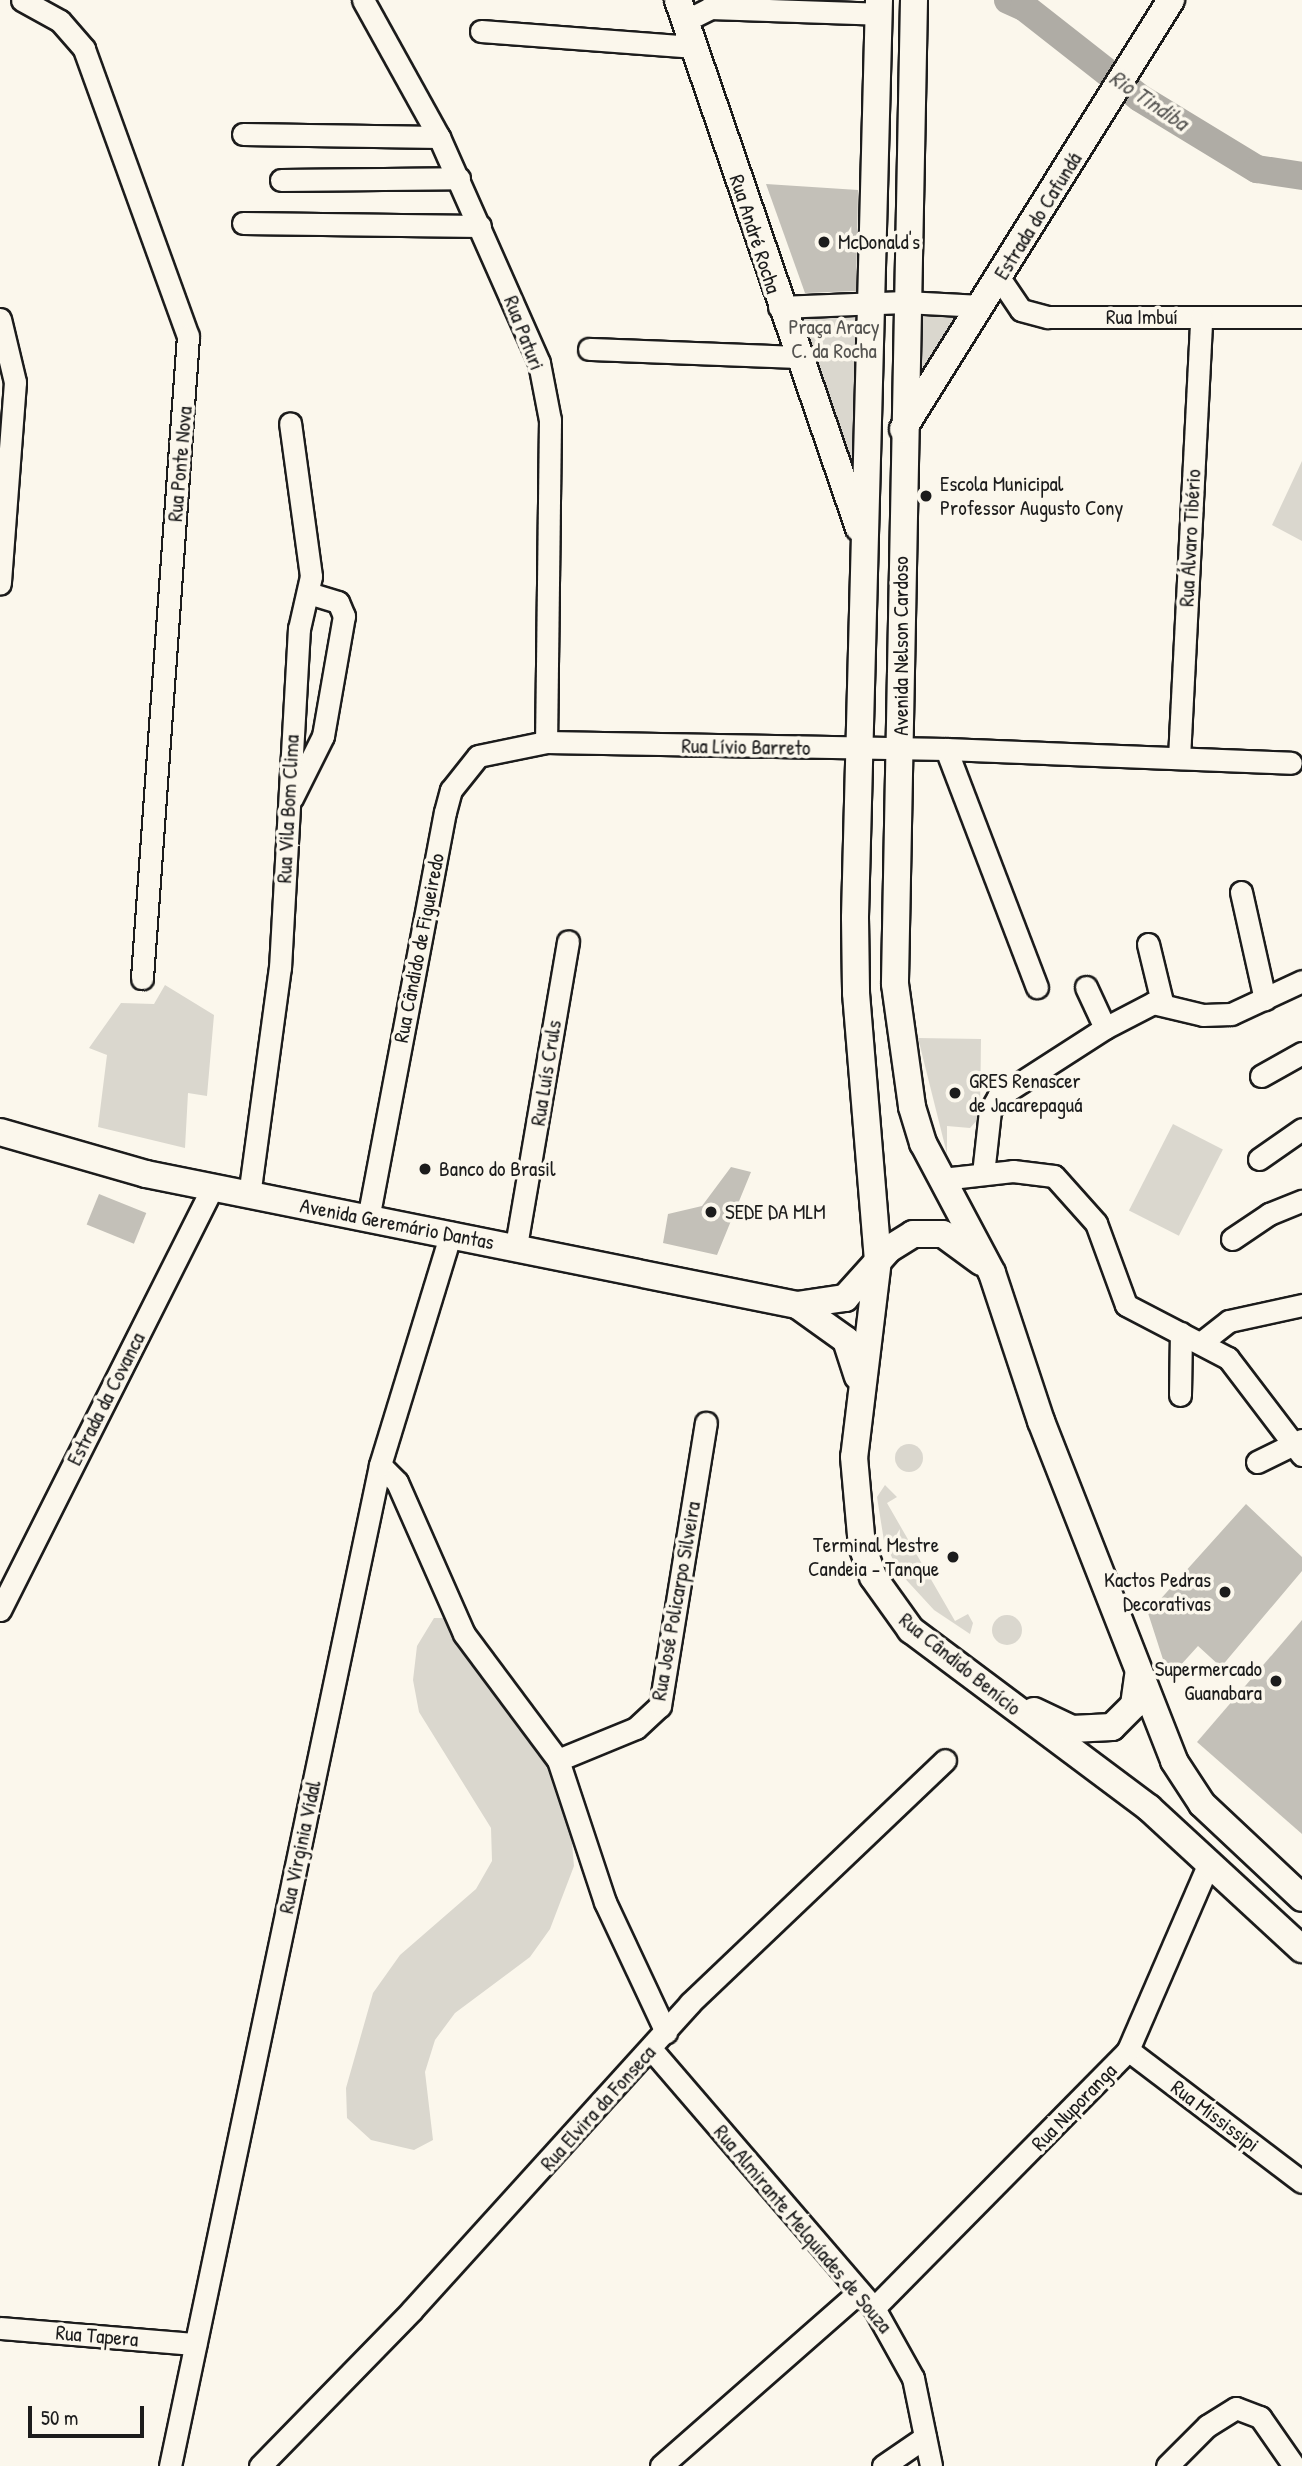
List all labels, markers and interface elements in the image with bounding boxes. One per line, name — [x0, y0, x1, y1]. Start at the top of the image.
water label: Rio Tindiba — [1104, 64, 1194, 136]
street label: Estrada do Cafundá — [989, 148, 1087, 284]
street label: Rua André Rocha — [724, 171, 786, 297]
place label: McDonald's — [838, 229, 920, 255]
marker: McDonald's — [816, 234, 832, 250]
street label: Rua Paturi — [498, 292, 550, 374]
street label: Rua Imbuí — [1106, 304, 1178, 330]
park label: Praça Aracy C. da Rocha — [788, 314, 880, 364]
street label: Rua Ponte Nova — [162, 405, 198, 523]
street label: Rua Álvaro Tibério — [1174, 469, 1206, 607]
place label: Escola Municipal Professor Augusto Cony — [940, 471, 1123, 521]
marker: Escola Municipal Professor Augusto Cony — [918, 488, 934, 504]
street label: Avenida Nelson Cardoso — [888, 556, 914, 736]
street label: Rua Lívio Barreto — [681, 733, 811, 761]
street label: Rua Vila Bom Clima — [272, 734, 304, 884]
street label: Rua Cândido de Figueiredo — [388, 851, 450, 1045]
street label: Rua Luís Cruls — [525, 1018, 567, 1128]
place label: GRES Renascer de Jacarepaguá — [969, 1068, 1082, 1118]
marker: GRES Renascer de Jacarepaguá — [947, 1085, 963, 1101]
place label: Banco do Brasil — [439, 1156, 556, 1182]
marker: Banco do Brasil — [417, 1161, 433, 1177]
street label: Avenida Geremário Dantas — [298, 1193, 496, 1255]
place label: SEDE DA MLM — [725, 1199, 826, 1225]
marker: SEDE DA MLM — [703, 1204, 719, 1220]
street label: Estrada da Covanca — [62, 1328, 150, 1470]
street label: Rua José Policarpo Silveira — [646, 1499, 706, 1703]
place label: Terminal Mestre Candeia - Tanque — [808, 1532, 939, 1582]
marker: Terminal Mestre Candeia - Tanque — [945, 1549, 961, 1565]
place label: Kactos Pedras Decorativas — [1104, 1567, 1211, 1617]
marker: Kactos Pedras Decorativas — [1217, 1584, 1233, 1600]
street label: Rua Cândido Benício — [894, 1607, 1026, 1721]
place label: Supermercado Guanabara — [1155, 1656, 1262, 1706]
marker: Supermercado Guanabara — [1268, 1673, 1284, 1689]
street label: Rua Virginia Vidal — [274, 1778, 326, 1916]
street label: Rua Elvira da Fonseca — [535, 2040, 661, 2176]
street label: Rua Nuporanga — [1026, 2058, 1122, 2156]
street label: Rua Mississipi — [1166, 2075, 1264, 2157]
street label: Rua Almirante Melquíades de Souza — [708, 2120, 898, 2338]
street label: Rua Tapera — [55, 2320, 139, 2352]
scale bar — [32, 2392, 147, 2436]
text: 50 m — [41, 2403, 78, 2432]

